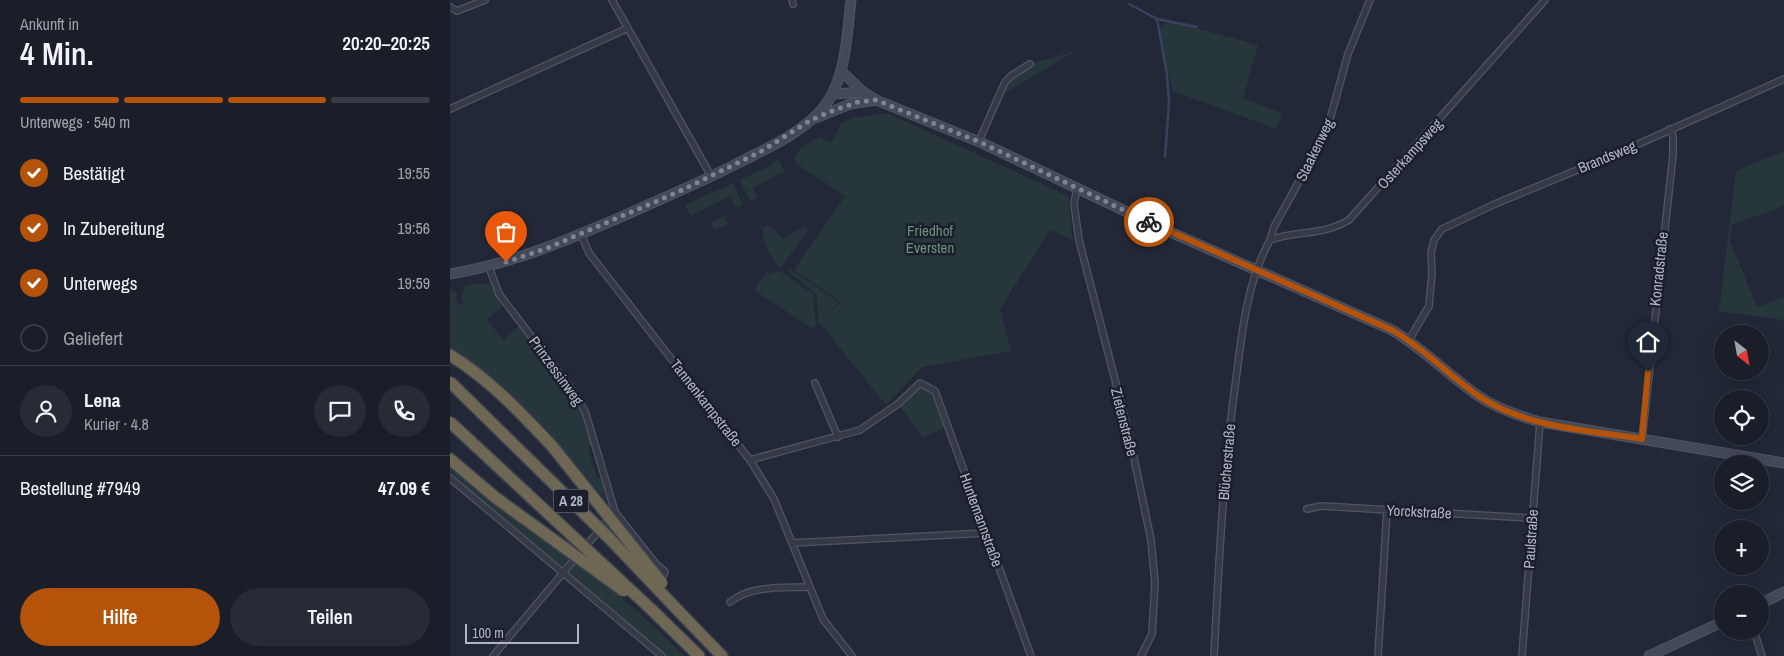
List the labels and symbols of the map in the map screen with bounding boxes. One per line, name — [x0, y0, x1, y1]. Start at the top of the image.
street label: Osterkampsweg — [1372, 114, 1447, 194]
street label: Staakenweg — [1290, 115, 1339, 185]
street label: Brandsweg — [1574, 135, 1639, 178]
courier — [1124, 197, 1174, 247]
pin — [485, 211, 527, 262]
park label: Friedhof Eversten — [906, 220, 954, 258]
street label: Konradstraße — [1644, 231, 1673, 307]
pin — [1627, 321, 1669, 372]
north arrow — [1714, 325, 1769, 380]
street label: Prinzessinweg — [524, 332, 589, 410]
street label: Tannenkampstraße — [666, 355, 747, 451]
street label: Zietenstraße — [1106, 385, 1143, 458]
street label: Blücherstraße — [1213, 423, 1240, 501]
street label: Huntemannstraße — [955, 470, 1008, 570]
road number: A 28 — [554, 490, 588, 512]
street label: Yorckstraße — [1386, 499, 1452, 524]
street label: Paulstraße — [1518, 508, 1543, 569]
scale bar — [465, 621, 579, 644]

